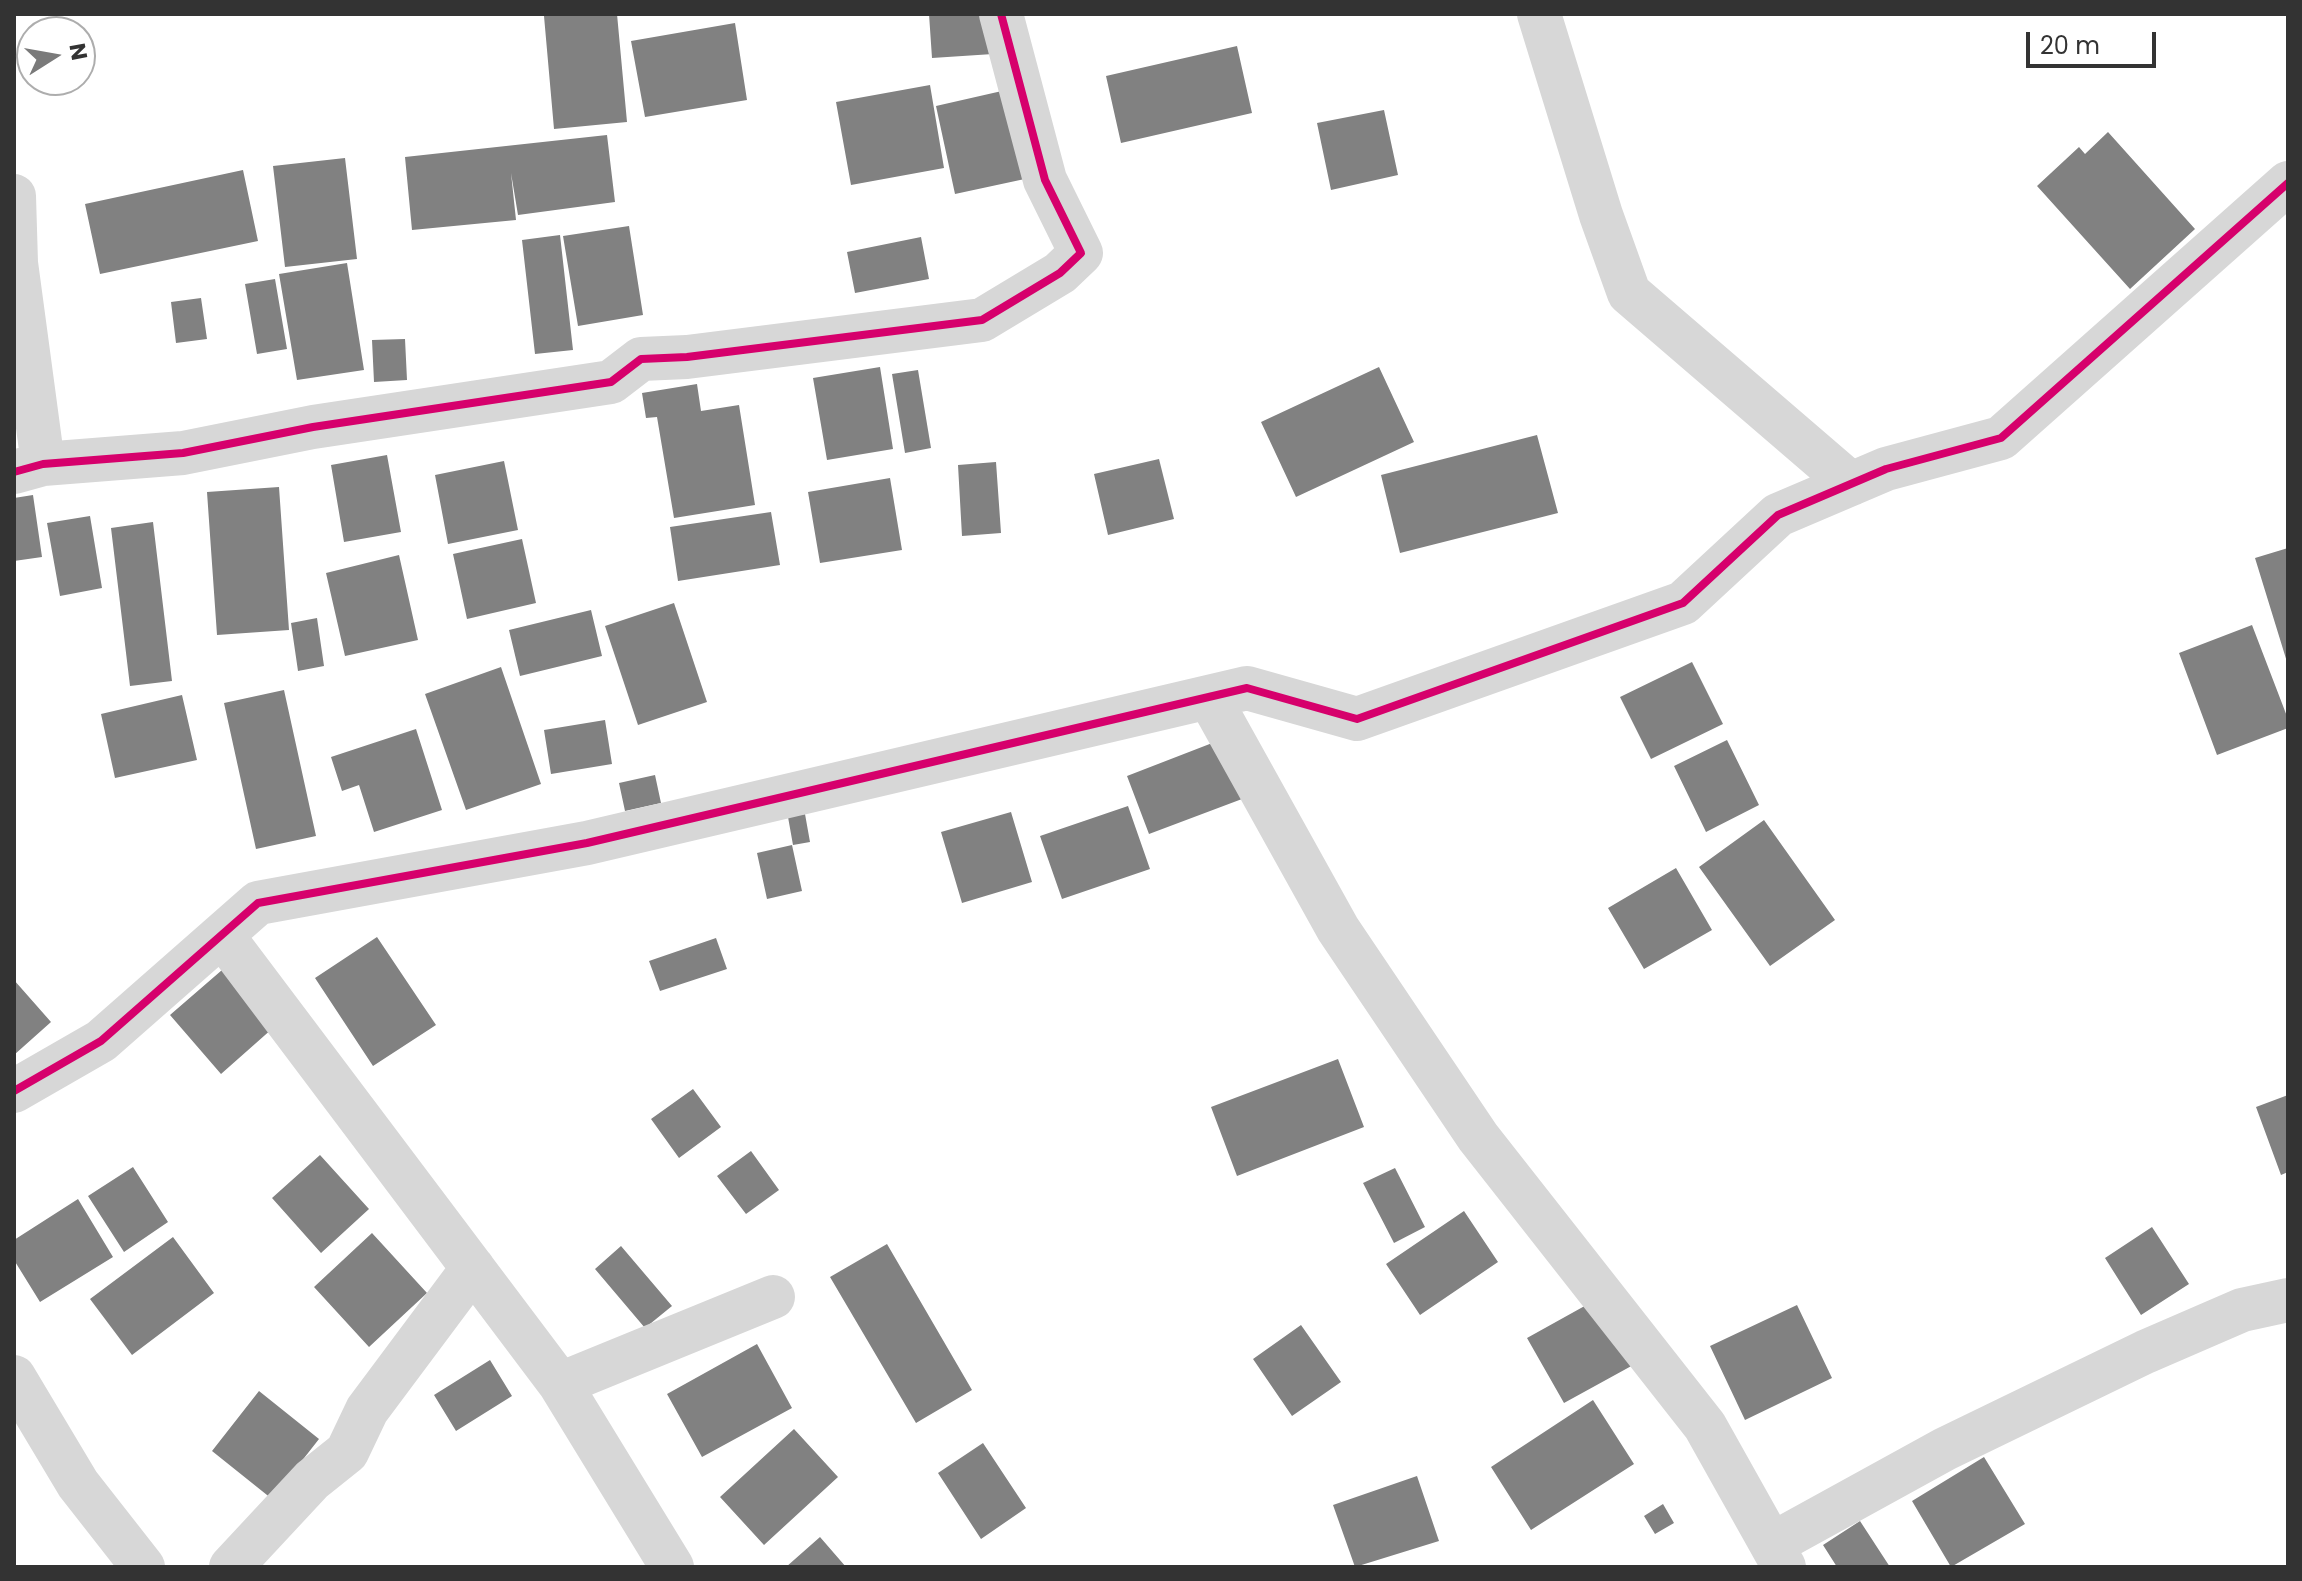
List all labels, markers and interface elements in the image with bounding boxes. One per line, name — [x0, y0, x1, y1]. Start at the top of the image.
north arrow — [16, 16, 96, 96]
scale bar — [2030, 16, 2160, 66]
text: 20 m — [2040, 29, 2100, 62]
text: N — [61, 41, 95, 63]

